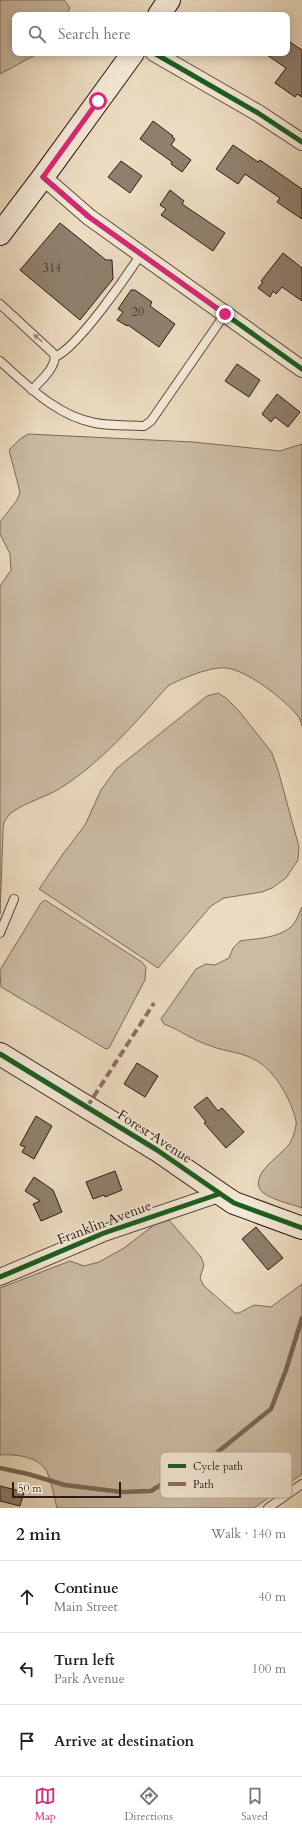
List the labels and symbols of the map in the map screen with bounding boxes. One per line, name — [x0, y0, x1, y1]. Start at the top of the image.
route start — [89, 92, 107, 110]
house number: 314 — [43, 260, 61, 276]
house number: 20 — [132, 304, 144, 320]
route end — [216, 305, 234, 323]
one-way arrow — [32, 333, 43, 342]
street label: Forest Avenue — [114, 1105, 196, 1168]
street label: Franklin Avenue — [54, 1196, 154, 1249]
legend — [160, 1452, 292, 1498]
text: Cycle path — [193, 1459, 243, 1474]
text: Path — [193, 1477, 214, 1492]
scale bar — [12, 1480, 121, 1499]

